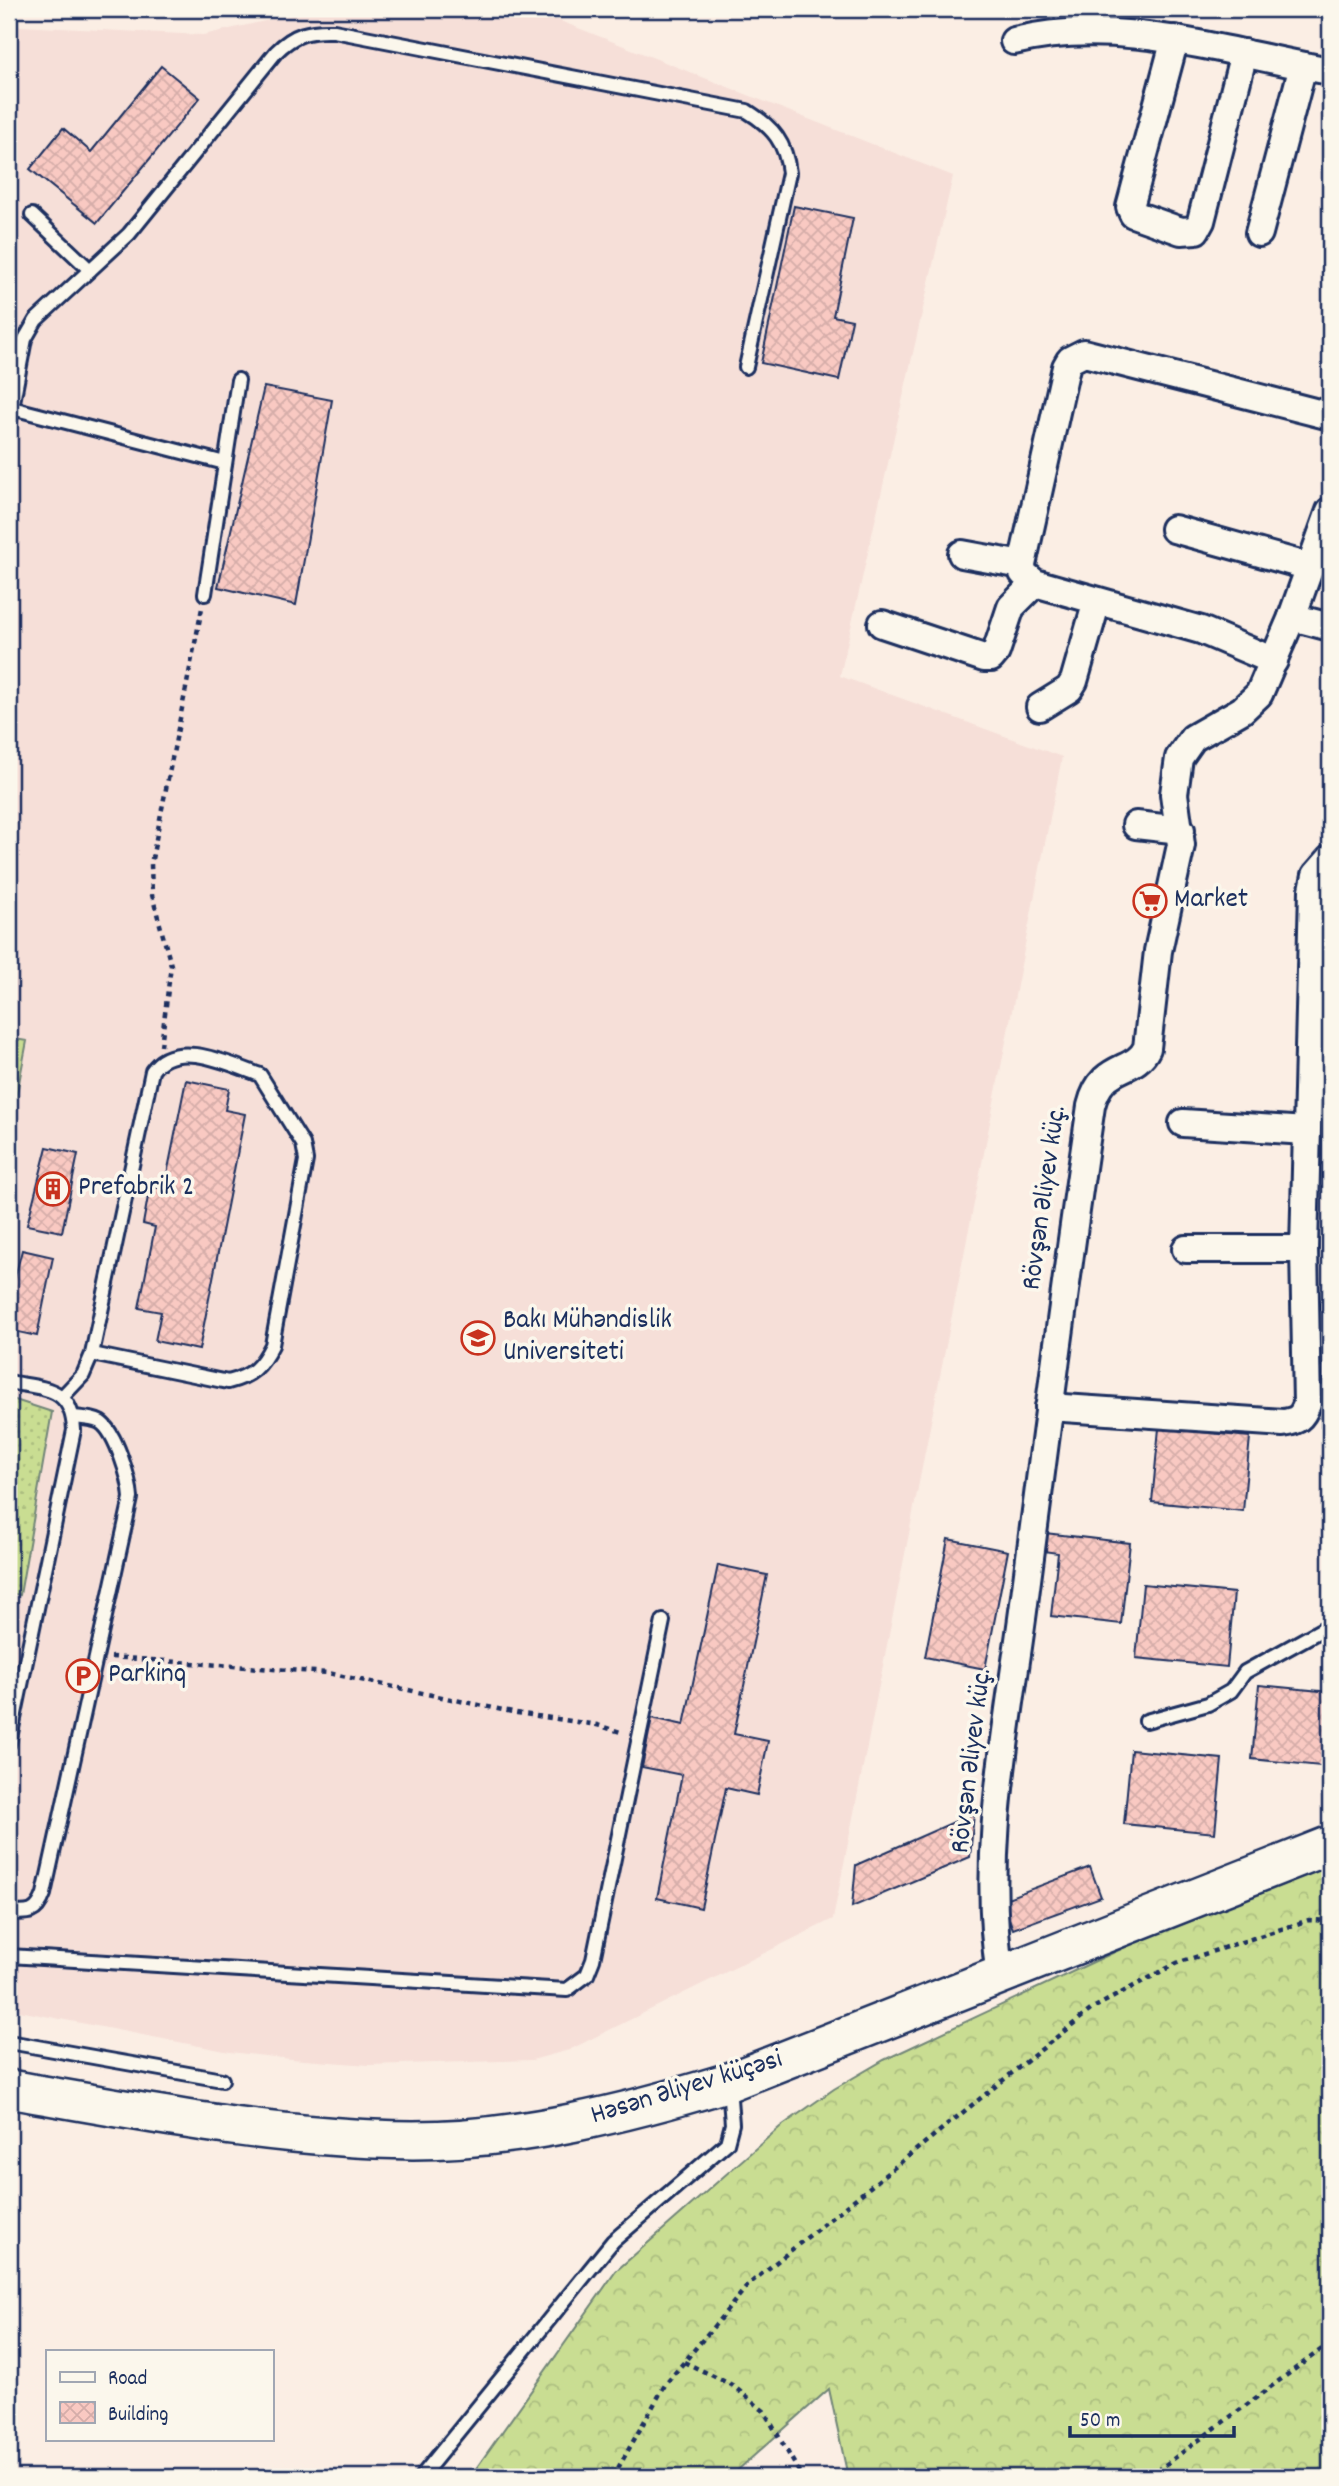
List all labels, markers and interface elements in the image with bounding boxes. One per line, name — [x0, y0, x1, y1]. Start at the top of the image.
place label: Market — [1174, 881, 1248, 921]
supermarket icon: Market — [1131, 882, 1169, 920]
street label: Rövşən Əliyev küç. — [1013, 1103, 1079, 1293]
place label: Prefabrik 2 — [78, 1169, 194, 1209]
building icon: Prefabrik 2 — [34, 1170, 72, 1208]
place label: Bakı Mühəndislik Universiteti — [503, 1302, 672, 1374]
school or university icon: Bakı Mühəndislik Universiteti — [459, 1319, 497, 1357]
place label: Parkinq — [108, 1656, 186, 1696]
parking icon: Parkinq — [64, 1657, 102, 1695]
street label: Rövşən Əliyev küç. — [942, 1666, 1004, 1856]
street label: Həsən Əliyev küçəsi — [586, 2041, 788, 2137]
legend — [46, 2350, 273, 2440]
text: Road — [108, 2365, 147, 2395]
scale bar — [1070, 2395, 1234, 2439]
text: Building — [108, 2401, 168, 2431]
text: 50 m — [1080, 2407, 1120, 2437]

